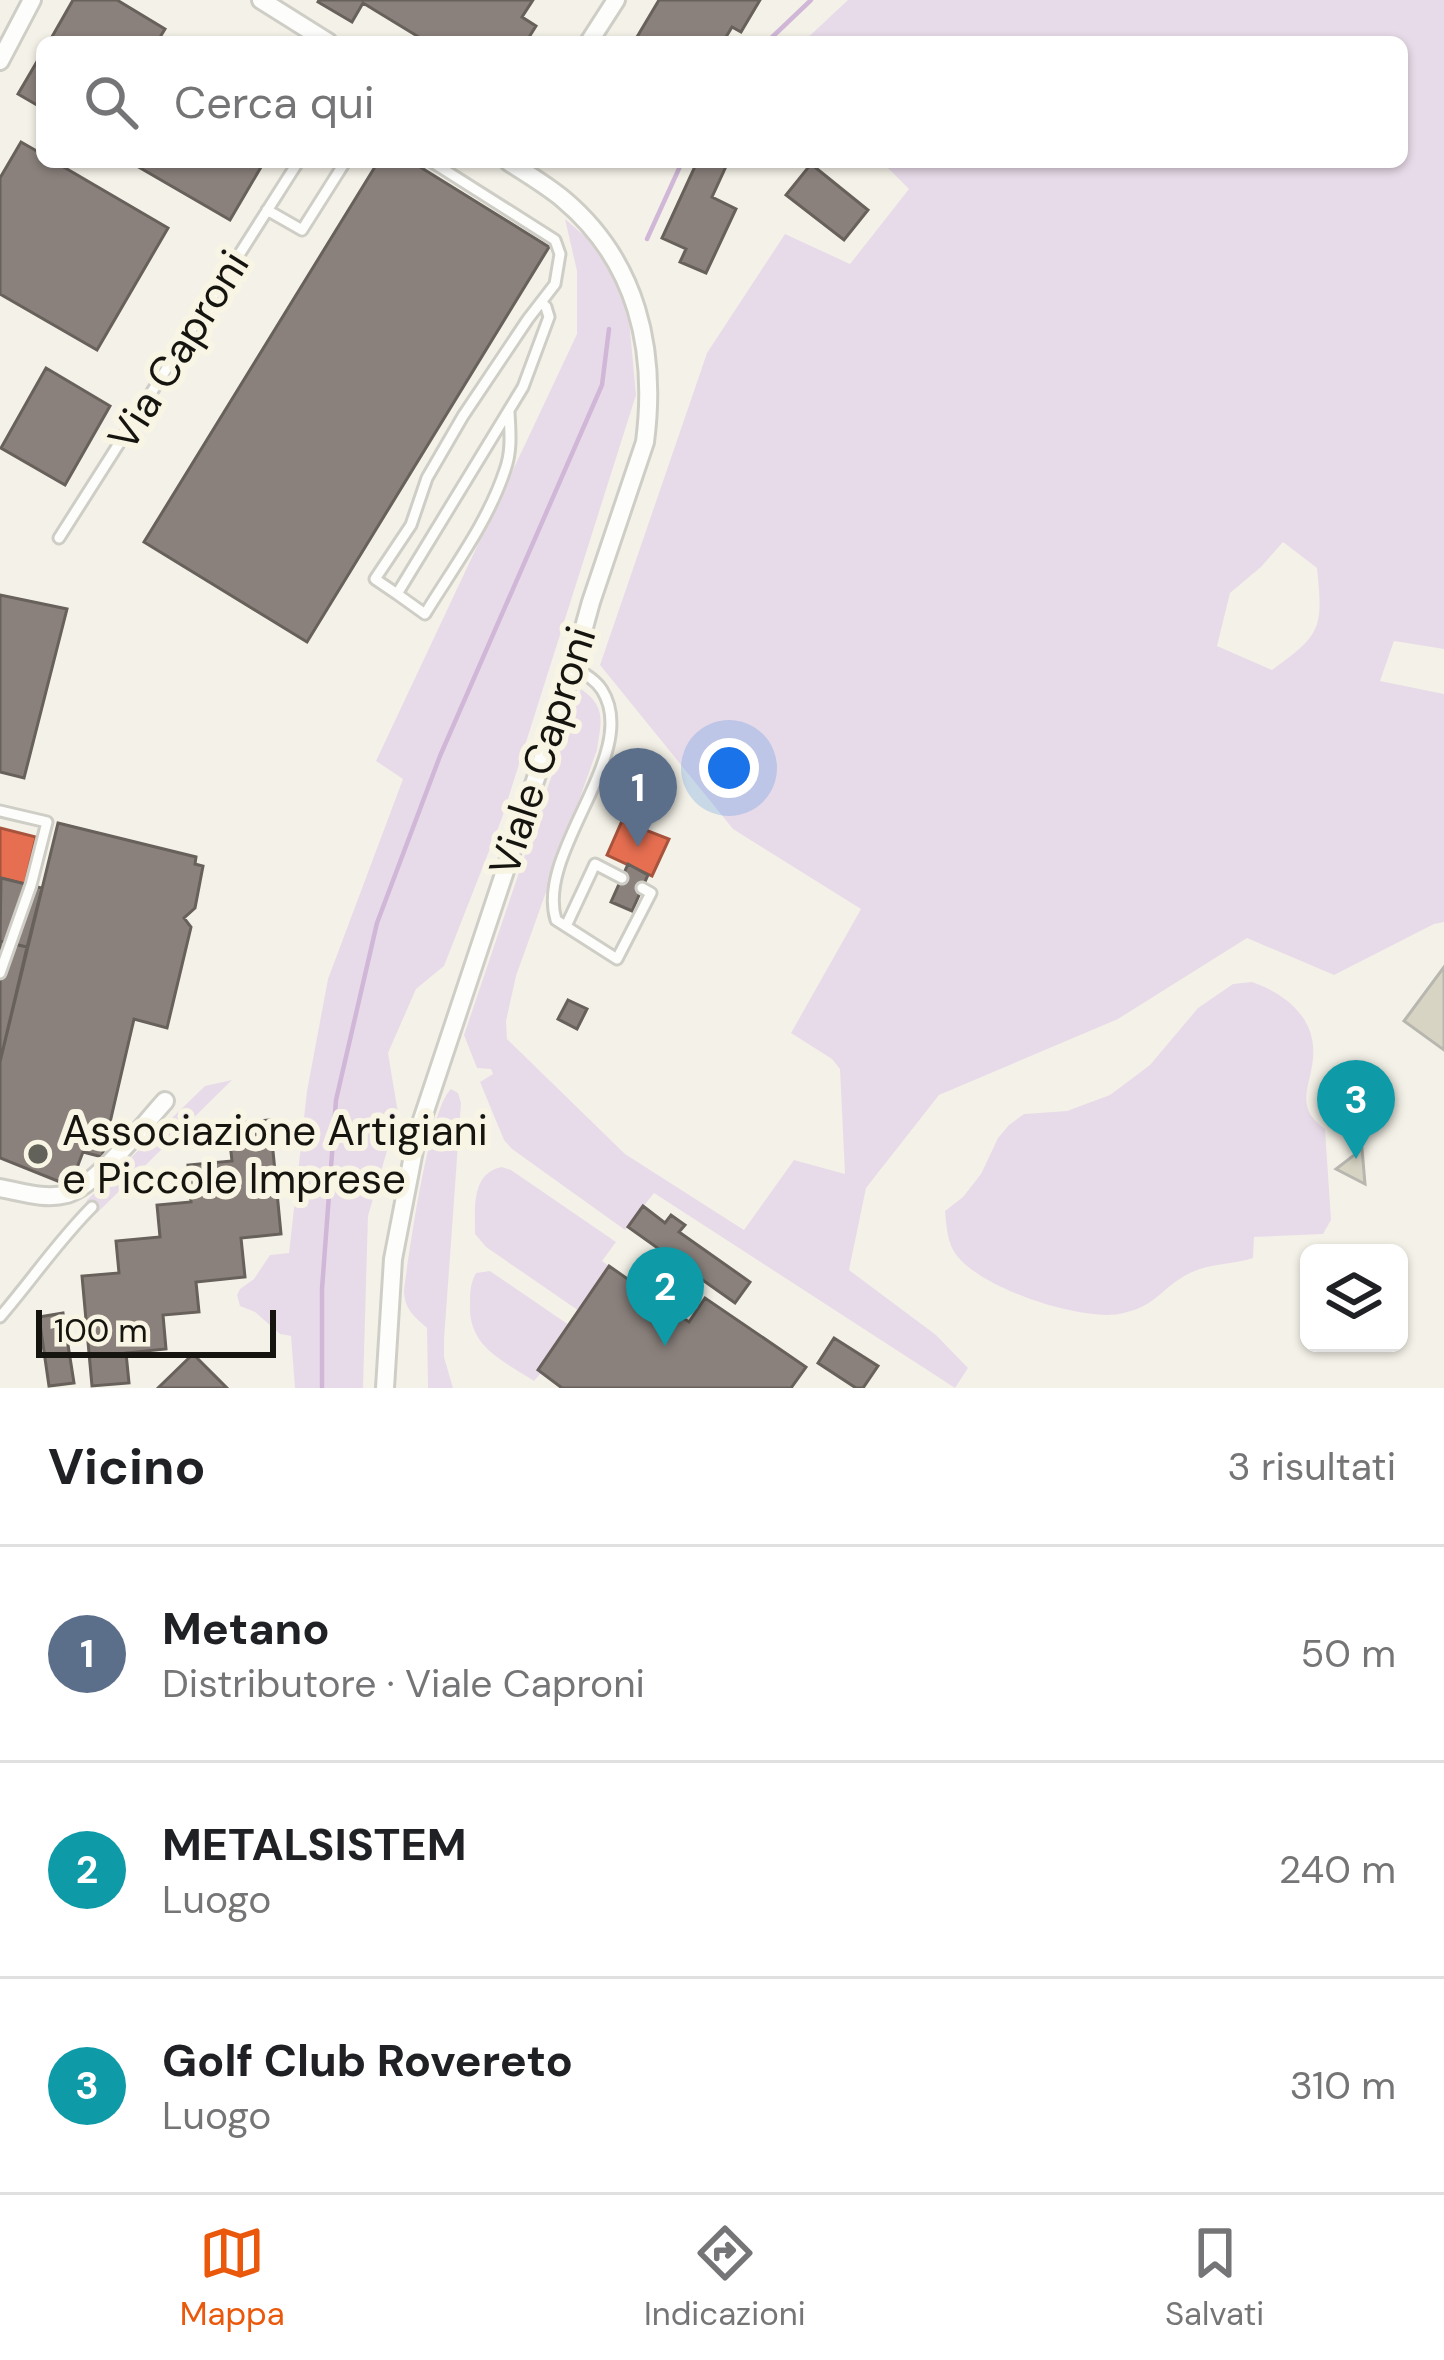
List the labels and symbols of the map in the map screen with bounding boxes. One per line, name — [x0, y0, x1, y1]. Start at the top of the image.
street label: Via Caproni — [95, 240, 261, 460]
street label: Viale Caproni — [476, 620, 609, 883]
your location — [699, 738, 759, 798]
pin: 1 — [599, 748, 677, 847]
pin: 3 — [1317, 1060, 1395, 1159]
place label: Associazione Artigiani e Piccole Imprese — [62, 1103, 488, 1206]
marker: Associazione Artigiani e Piccole Imprese — [25, 1141, 51, 1167]
pin: 2 — [626, 1247, 704, 1346]
scale bar — [36, 1304, 276, 1357]

